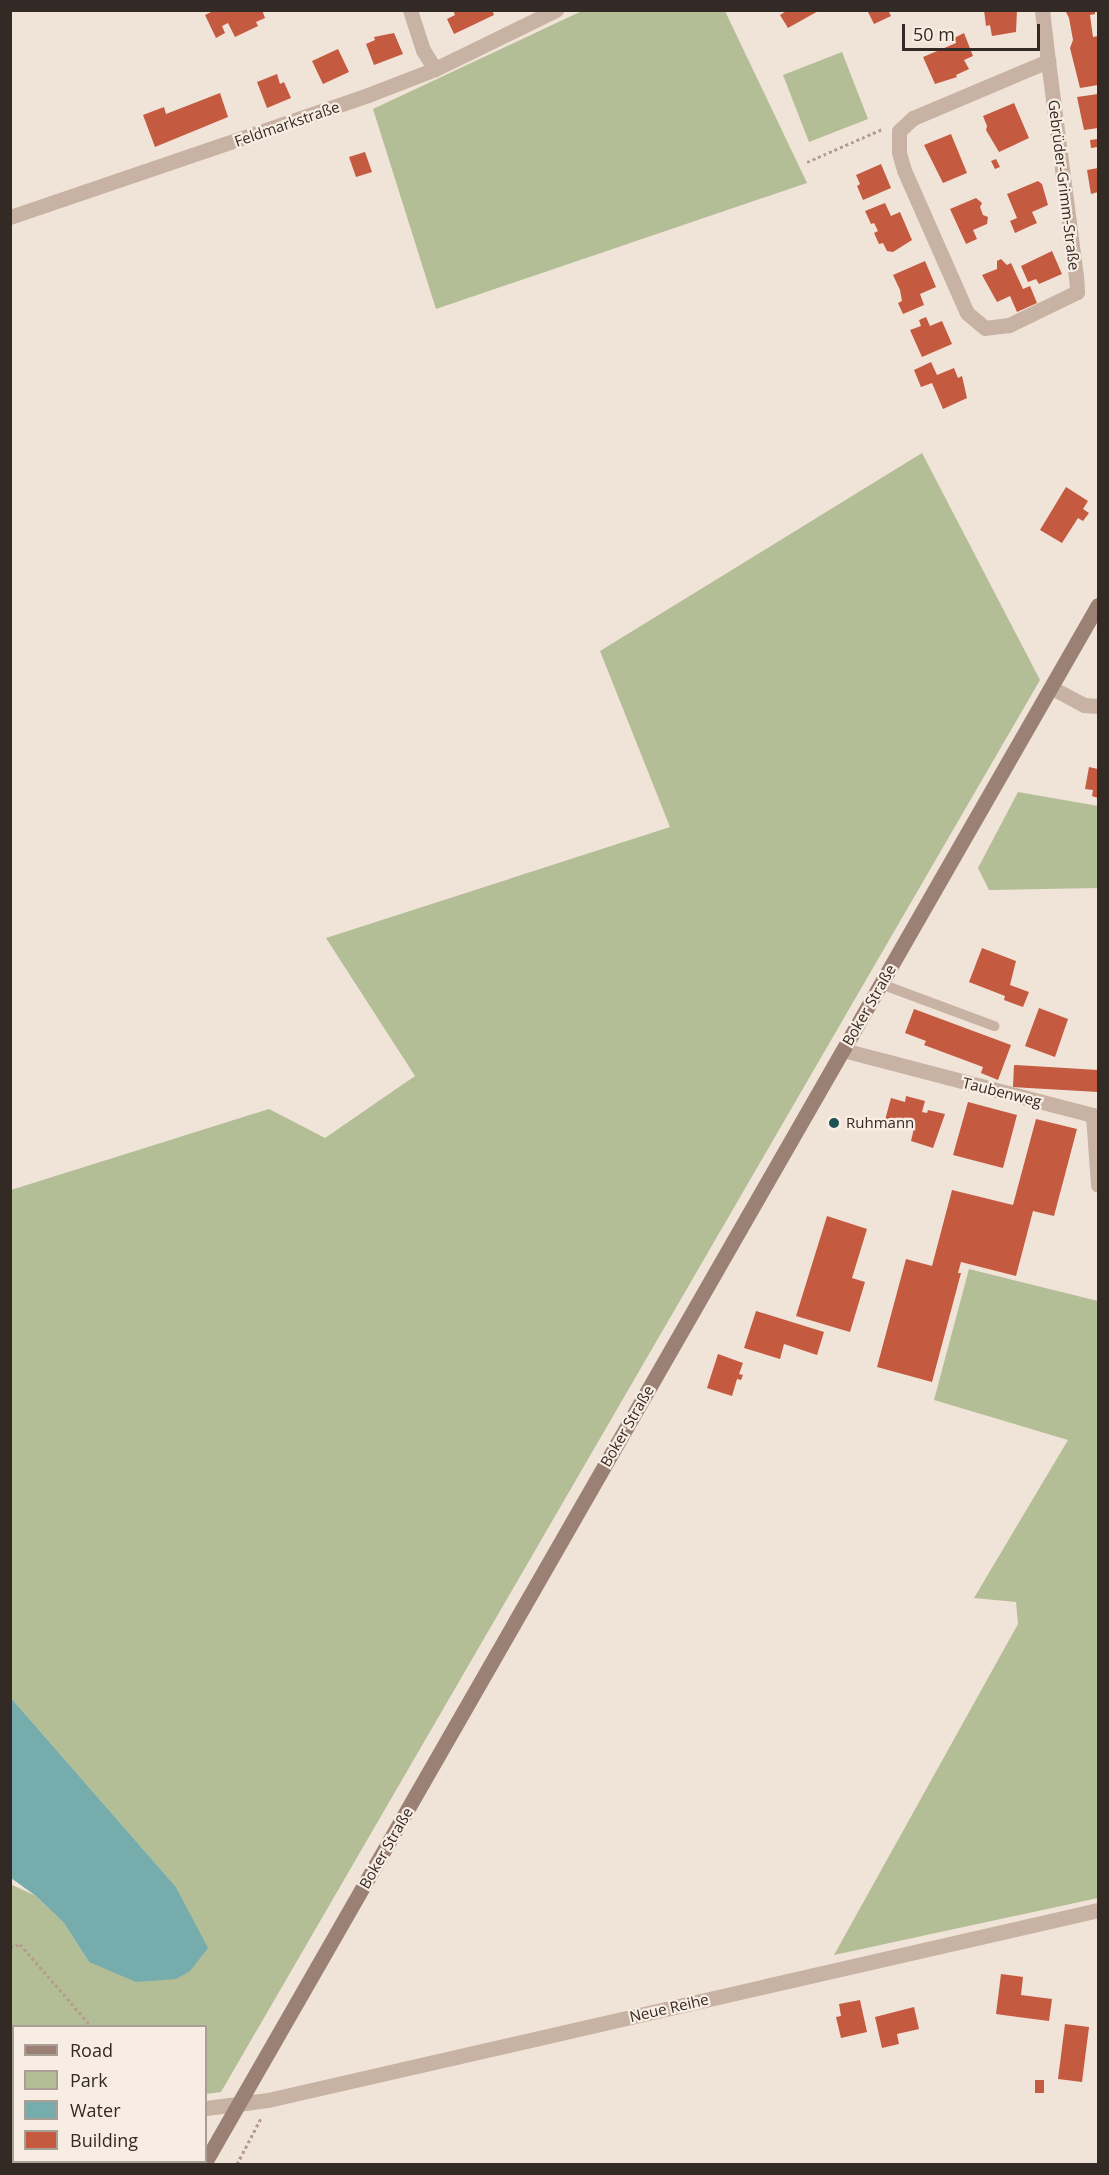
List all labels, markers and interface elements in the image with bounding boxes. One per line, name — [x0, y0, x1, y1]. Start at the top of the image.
scale bar — [905, 12, 1043, 50]
text: 50 m — [913, 22, 955, 46]
street label: Feldmarkstraße — [232, 98, 342, 150]
street label: Gebrüder-Grimm-Straße — [1045, 99, 1083, 271]
street label: Boker Straße — [838, 961, 900, 1049]
street label: Taubenweg — [961, 1073, 1043, 1111]
place label: Ruhmann — [846, 1114, 914, 1132]
marker: Ruhmann — [827, 1116, 841, 1130]
street label: Boker Straße — [596, 1382, 658, 1470]
street label: Boker Straße — [355, 1804, 417, 1892]
street label: Neue Reihe — [628, 1990, 710, 2026]
legend — [12, 2025, 207, 2163]
text: Road — [70, 2038, 113, 2062]
text: Park — [70, 2068, 108, 2092]
text: Water — [70, 2098, 121, 2122]
text: Building — [70, 2128, 138, 2152]

